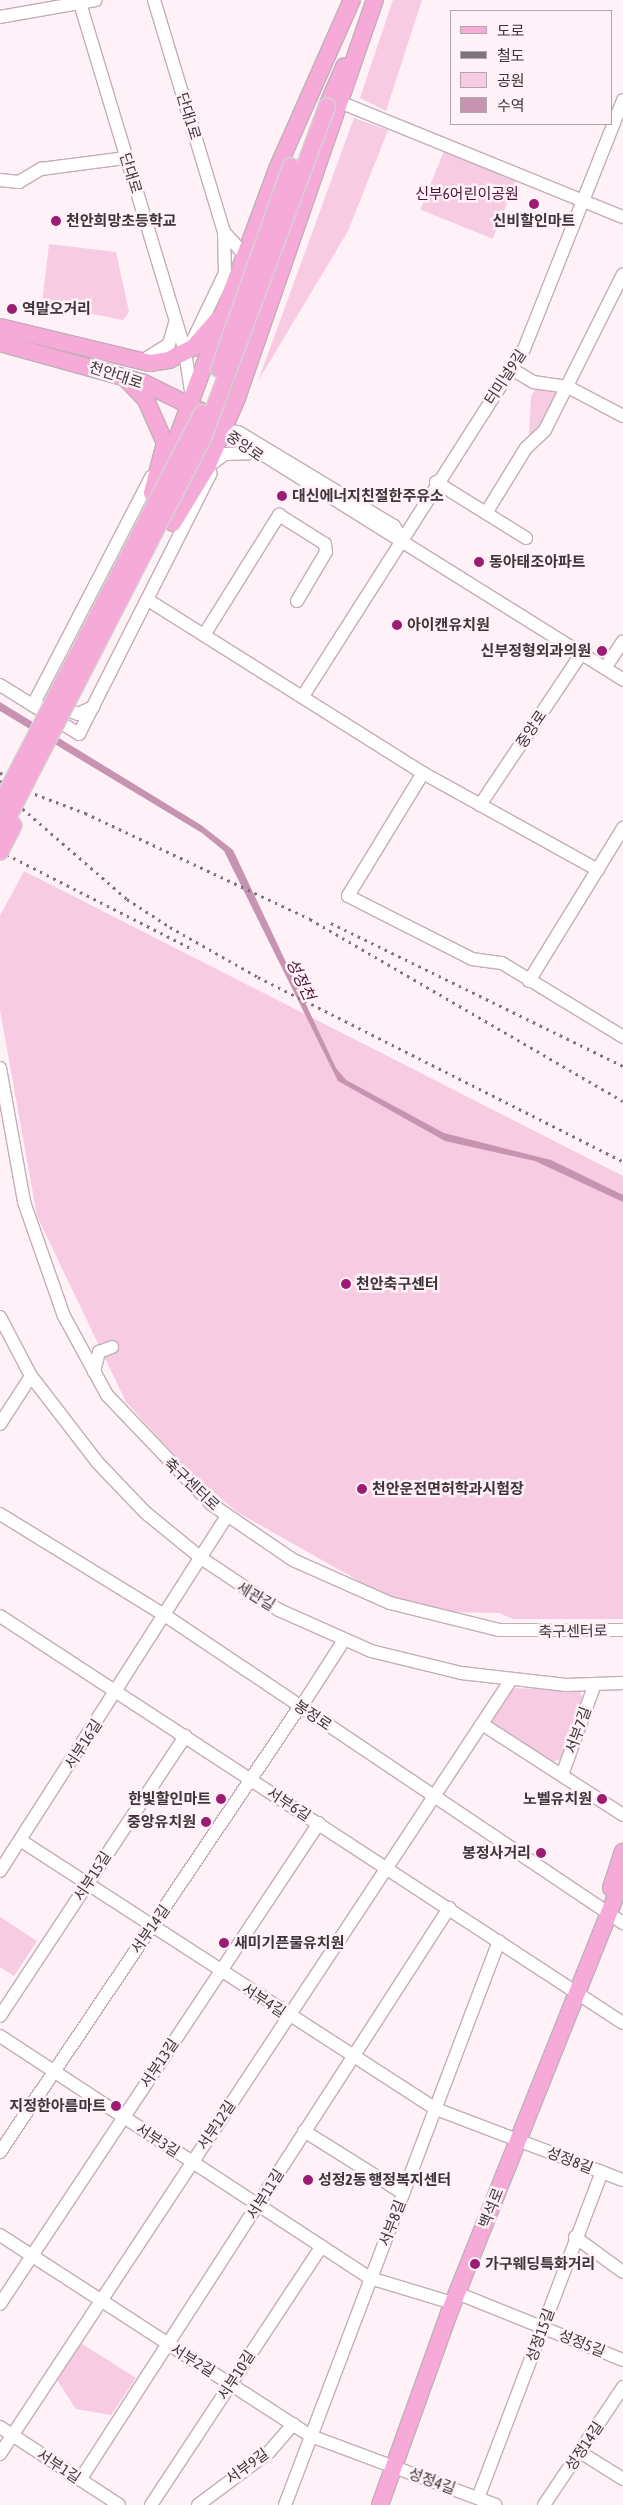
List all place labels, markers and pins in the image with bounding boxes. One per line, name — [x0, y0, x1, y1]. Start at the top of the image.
marker: 신비할인마트 — [528, 198, 540, 210]
place label: 천안희망초등학교 — [66, 212, 176, 230]
place label: 신비할인마트 — [493, 212, 575, 230]
marker: 천안희망초등학교 — [50, 215, 62, 227]
place label: 역말오거리 — [22, 300, 91, 318]
marker: 역말오거리 — [6, 303, 18, 315]
place label: 대신에너지친절한주유소 — [292, 487, 444, 505]
marker: 대신에너지친절한주유소 — [276, 490, 288, 502]
place label: 동아태조아파트 — [489, 553, 586, 571]
marker: 동아태조아파트 — [473, 556, 485, 568]
place label: 아이캔유치원 — [407, 616, 490, 634]
marker: 아이캔유치원 — [391, 619, 403, 631]
place label: 신부정형외과의원 — [481, 642, 591, 660]
marker: 신부정형외과의원 — [595, 644, 609, 658]
place label: 천안축구센터 — [356, 1275, 439, 1293]
marker: 천안축구센터 — [340, 1278, 352, 1290]
place label: 천안운전면허학과시험장 — [372, 1480, 524, 1498]
marker: 천안운전면허학과시험장 — [356, 1483, 368, 1495]
place label: 한빛할인마트 — [128, 1790, 211, 1808]
place label: 노벨유치원 — [523, 1790, 592, 1808]
marker: 한빛할인마트 — [215, 1793, 227, 1805]
marker: 노벨유치원 — [596, 1793, 608, 1805]
place label: 중앙유치원 — [127, 1813, 196, 1831]
marker: 중앙유치원 — [200, 1816, 212, 1828]
place label: 봉정사거리 — [462, 1844, 531, 1862]
marker: 봉정사거리 — [535, 1847, 547, 1859]
place label: 새미기픈물유치원 — [234, 1934, 344, 1952]
marker: 새미기픈물유치원 — [218, 1937, 230, 1949]
place label: 지정한아름마트 — [9, 2097, 106, 2115]
marker: 지정한아름마트 — [110, 2100, 122, 2112]
place label: 성정2동 행정복지센터 — [318, 2171, 451, 2189]
marker: 성정2동 행정복지센터 — [302, 2174, 314, 2186]
place label: 가구웨딩특화거리 — [485, 2255, 595, 2273]
marker: 가구웨딩특화거리 — [469, 2258, 481, 2270]

